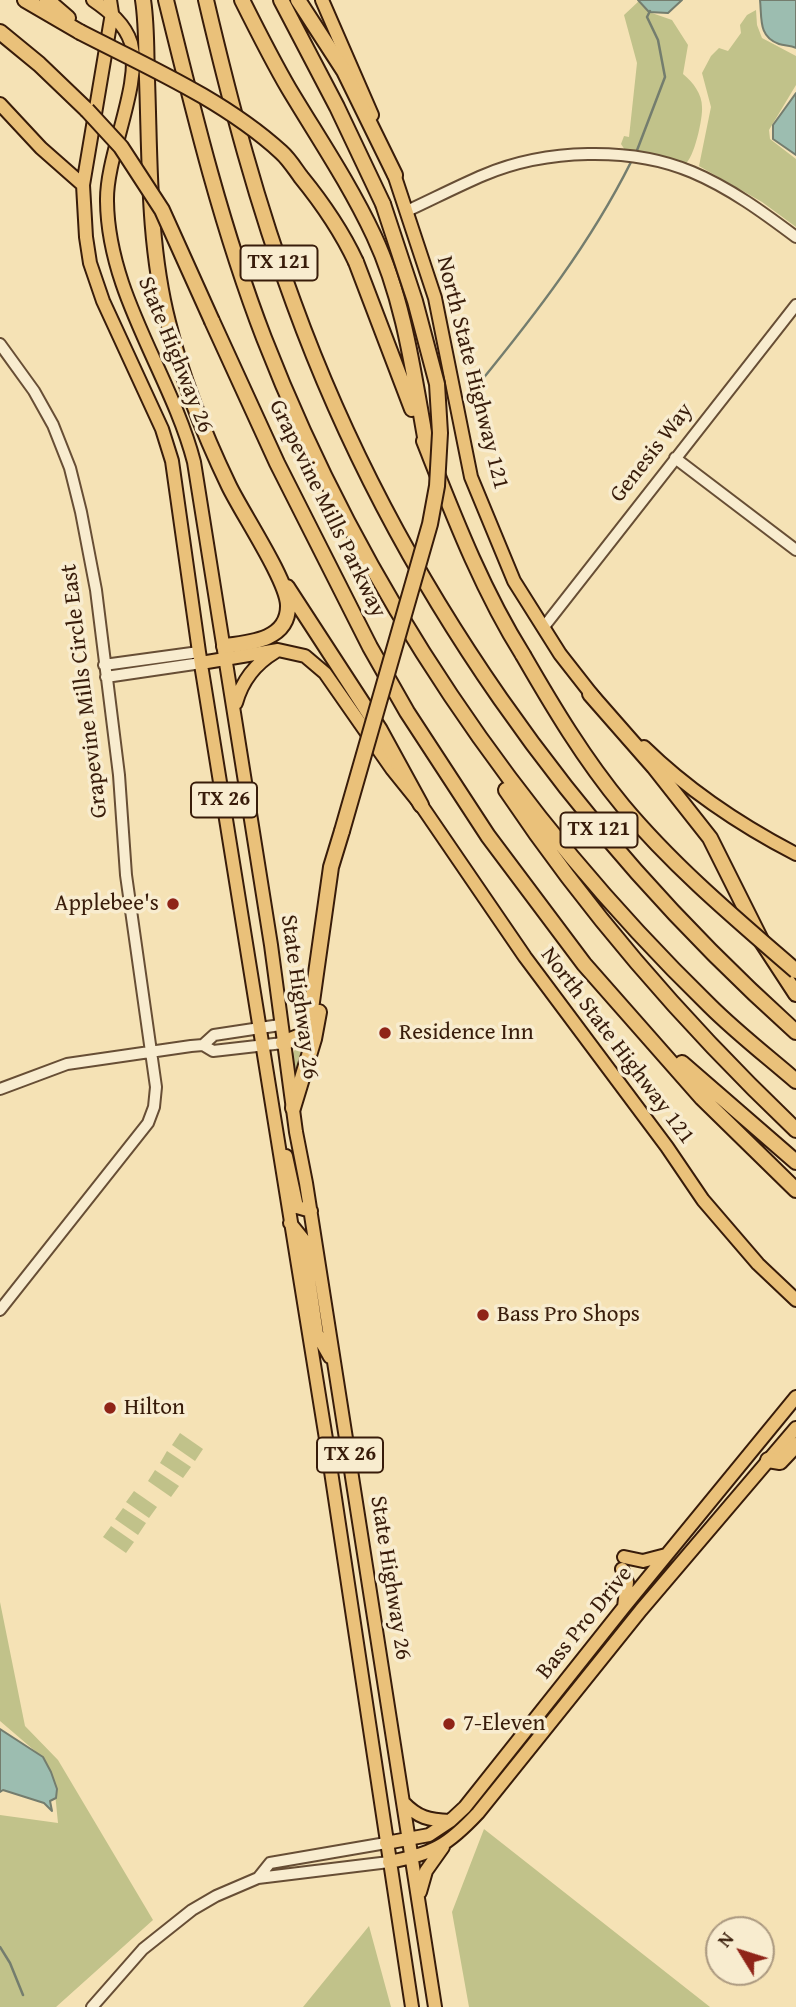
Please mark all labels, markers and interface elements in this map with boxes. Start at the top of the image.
road number: TX 121 [240,246,318,280]
street label: North State Highway 121 [430,254,514,492]
street label: State Highway 26 [131,273,219,437]
street label: Grapevine Mills Parkway [262,396,392,622]
street label: Genesis Way [605,398,699,508]
street label: Grapevine Mills Circle East [56,562,114,820]
road number: TX 26 [191,782,257,818]
road number: TX 121 [560,812,638,848]
place label: Applebee's [54,890,159,918]
marker: Applebee's [165,896,181,912]
street label: State Highway 26 [274,913,324,1081]
street label: North State Highway 121 [534,942,700,1150]
place label: Residence Inn [399,1019,534,1047]
marker: Residence Inn [377,1025,393,1041]
place label: Bass Pro Shops [497,1301,640,1329]
marker: Bass Pro Shops [475,1307,491,1323]
place label: Hilton [124,1394,185,1422]
marker: Hilton [102,1400,118,1416]
road number: TX 26 [317,1438,383,1472]
street label: State Highway 26 [363,1494,417,1662]
street label: Bass Pro Drive [531,1561,639,1685]
place label: 7-Eleven [463,1710,545,1738]
marker: 7-Eleven [441,1716,457,1732]
north arrow [705,1916,775,1986]
text: N [710,1926,740,1953]

